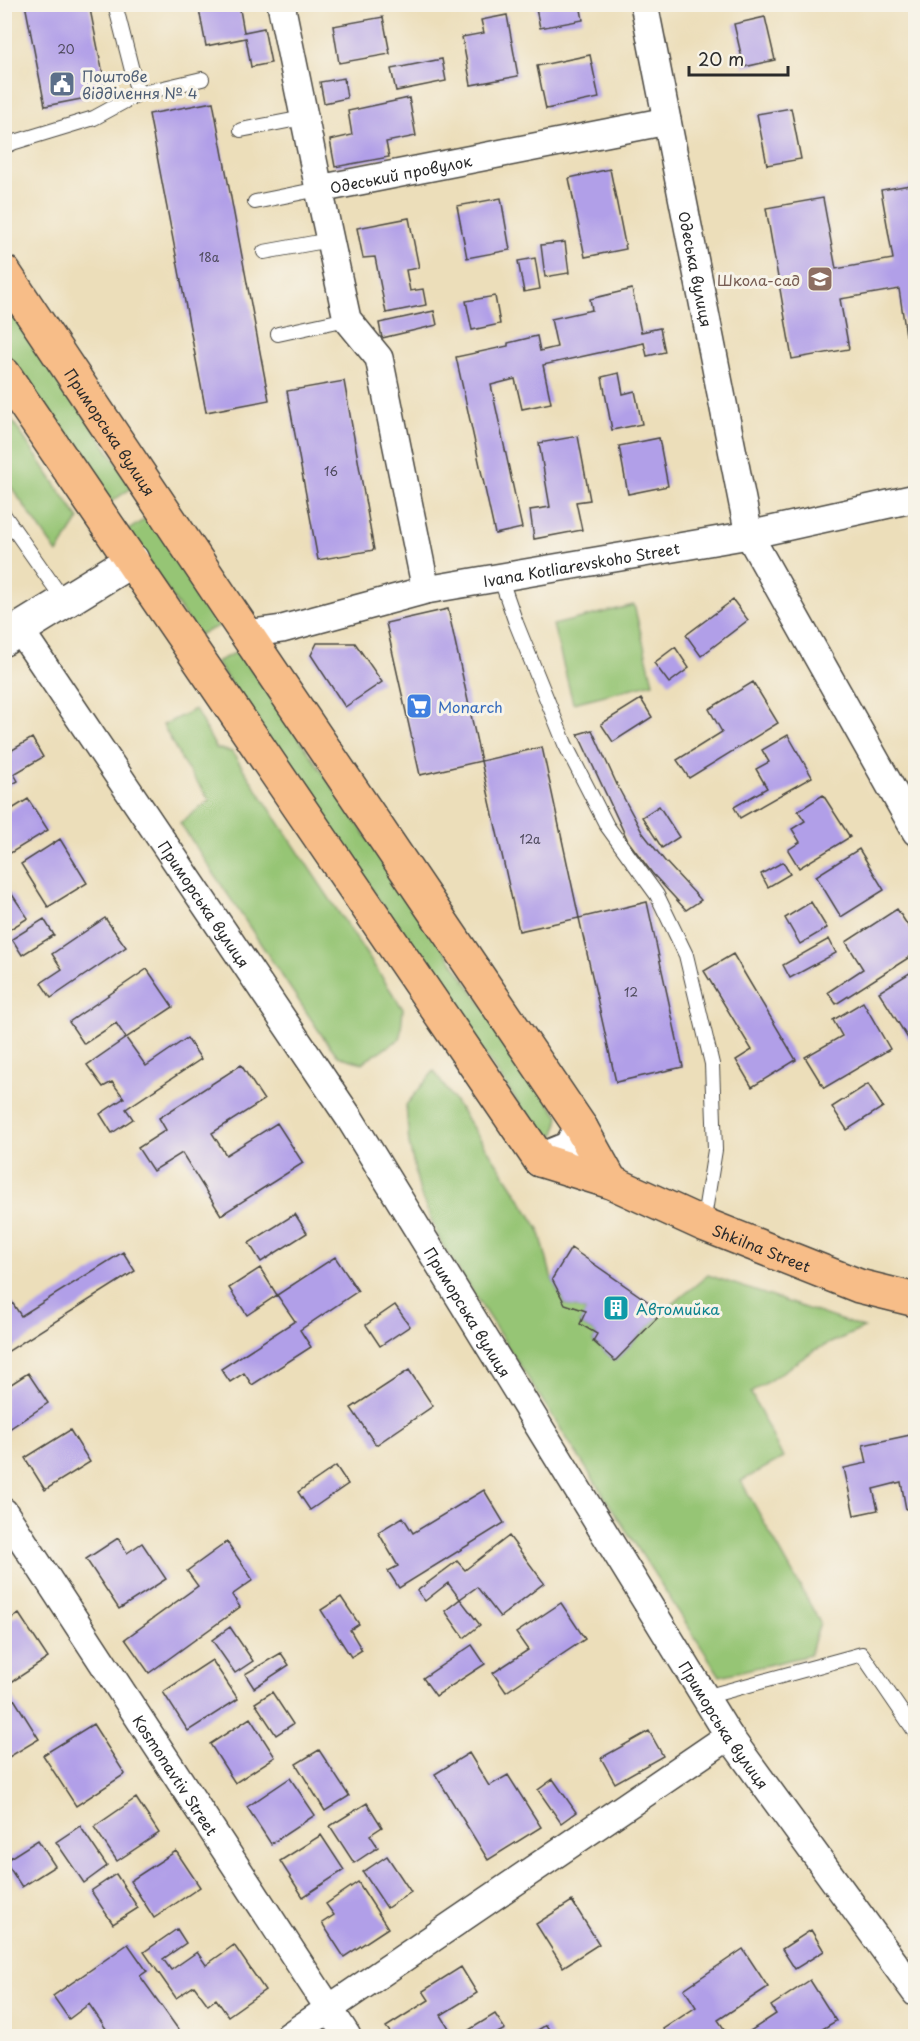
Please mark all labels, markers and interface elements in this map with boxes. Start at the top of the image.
scale bar [689,39,788,77]
house number: 20 [57,40,75,58]
text: 20 m [698,45,744,72]
place label: Поштове відділення № 4 [82,64,198,104]
public building icon: Поштове відділення № 4 [47,69,77,99]
street label: Одеський провулок [328,148,474,198]
street label: Одеська вулиця [674,209,719,329]
house number: 18а [199,248,220,266]
school or university icon: Школа-сад [805,264,835,294]
place label: Школа-сад [717,268,800,291]
street label: Приморська вулиця [60,363,162,500]
house number: 16 [324,462,338,480]
street label: Ivana Kotliarevskoho Street [481,536,681,592]
supermarket icon: Monarch [404,691,434,721]
place label: Monarch [438,695,503,718]
house number: 12а [519,830,541,848]
street label: Приморська вулиця [153,835,256,972]
house number: 12 [624,983,638,1001]
street label: Shkilna Street [709,1217,814,1277]
street label: Приморська вулиця [419,1242,517,1381]
building icon: Автомийка [601,1293,631,1323]
place label: Автомийка [636,1297,720,1320]
street label: Приморська вулиця [674,1656,775,1793]
street label: Kosmonavtiv Street [128,1710,224,1840]

